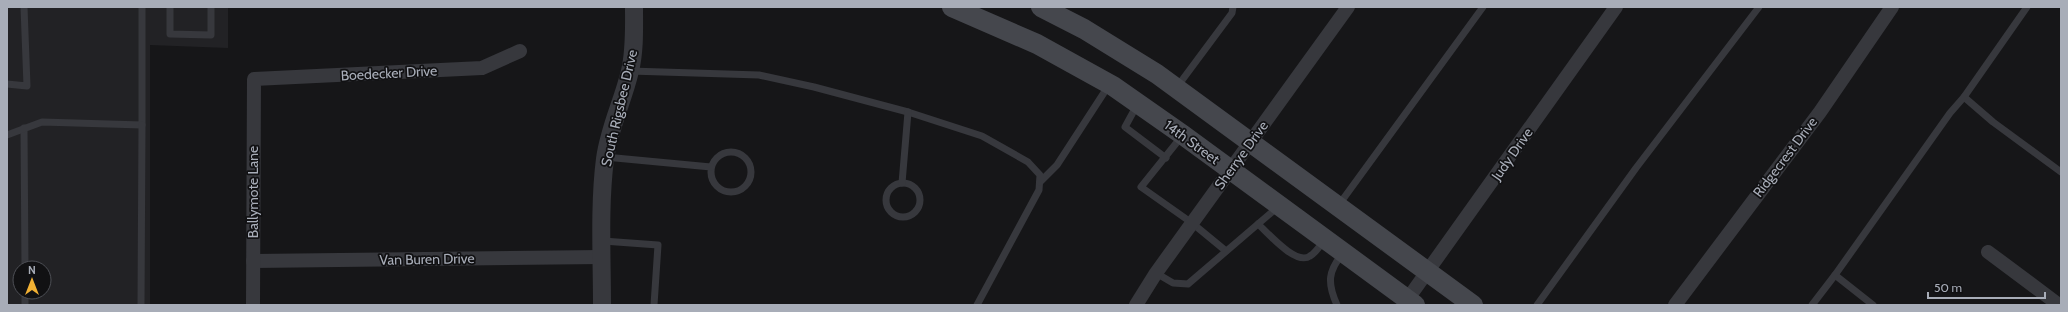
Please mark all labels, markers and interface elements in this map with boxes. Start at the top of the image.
street label: South Rigsbee Drive [597,48,641,168]
street label: Boedecker Drive [340,61,438,85]
street label: Ridgecrest Drive [1749,113,1821,201]
street label: 14th Street [1161,116,1223,168]
street label: Sherrye Drive [1210,117,1272,193]
street label: Judy Drive [1487,124,1537,185]
street label: Ballymote Lane [244,146,262,238]
street label: Van Buren Drive [379,249,475,269]
north arrow [12,260,52,300]
text: N [28,263,36,277]
scale bar [1928,274,2045,300]
text: 50 m [1934,280,1962,295]

